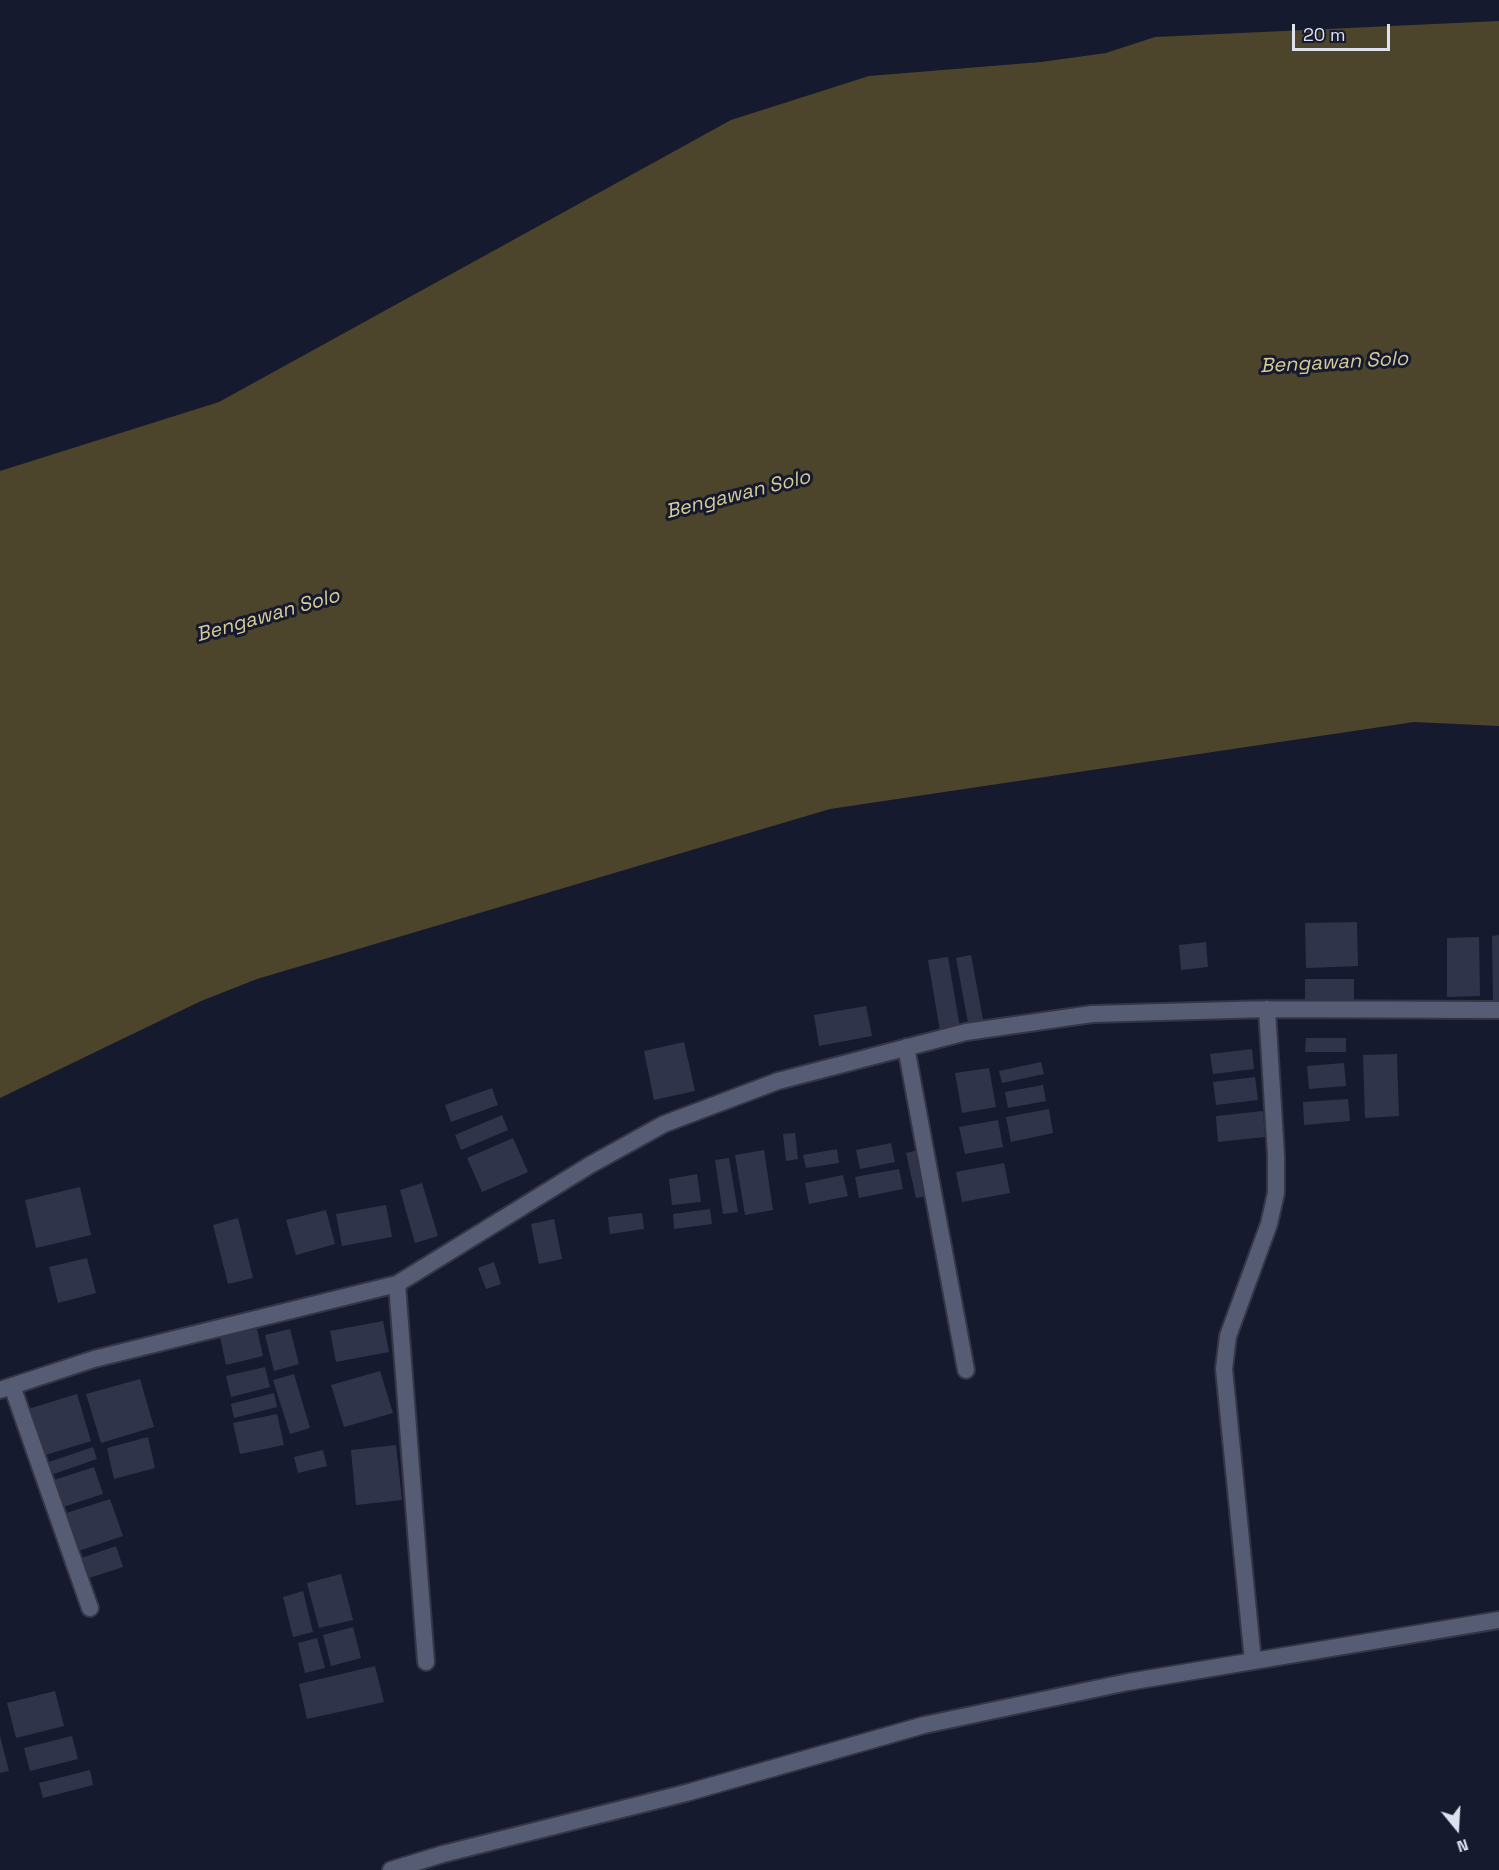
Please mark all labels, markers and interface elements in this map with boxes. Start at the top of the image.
scale bar [1295,12,1392,50]
text: 20 m [1303,23,1346,46]
water label: Bengawan Solo [1259,347,1409,379]
water label: Bengawan Solo [663,465,813,525]
water label: Bengawan Solo [194,584,342,648]
north arrow [1427,1798,1487,1858]
text: N [1454,1834,1471,1857]

